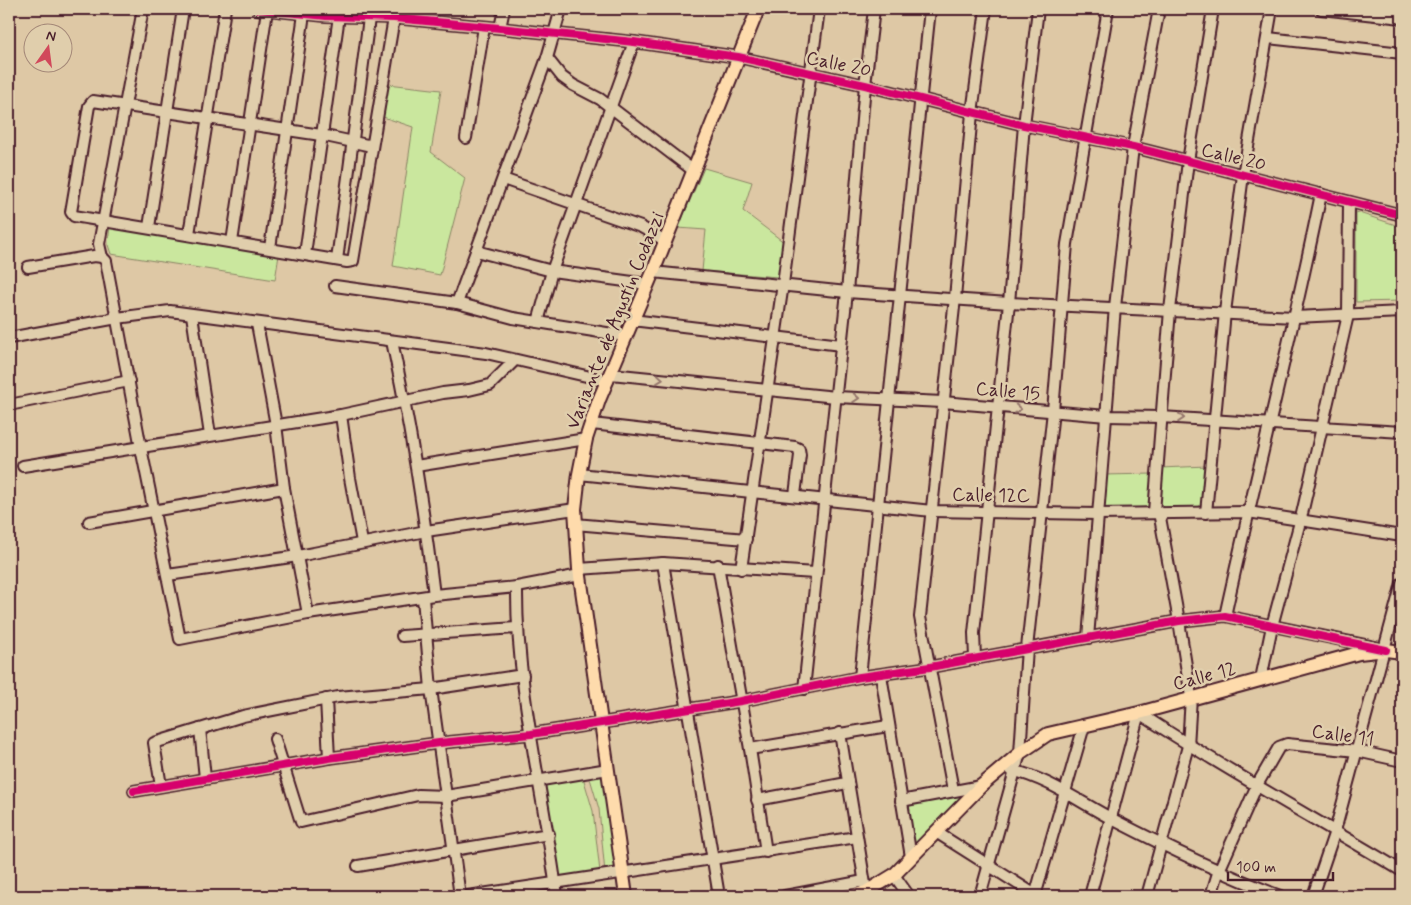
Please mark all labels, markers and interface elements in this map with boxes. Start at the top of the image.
north arrow [22,22,72,72]
text: N [44,26,58,46]
street label: Calle 20 [804,45,874,84]
street label: Calle 20 [1199,137,1269,178]
street label: Variante de Agustín Codazzi [560,208,671,433]
one-way arrow [656,373,664,384]
street label: Calle 15 [975,376,1041,407]
one-way arrow [853,392,861,403]
one-way arrow [1015,404,1023,415]
one-way arrow [1177,412,1185,423]
street label: Calle 12C [952,482,1031,509]
street label: Calle 12 [1170,656,1239,697]
street label: Calle 11 [1310,719,1376,752]
scale bar [1228,850,1334,882]
text: 100 m [1236,858,1276,878]

